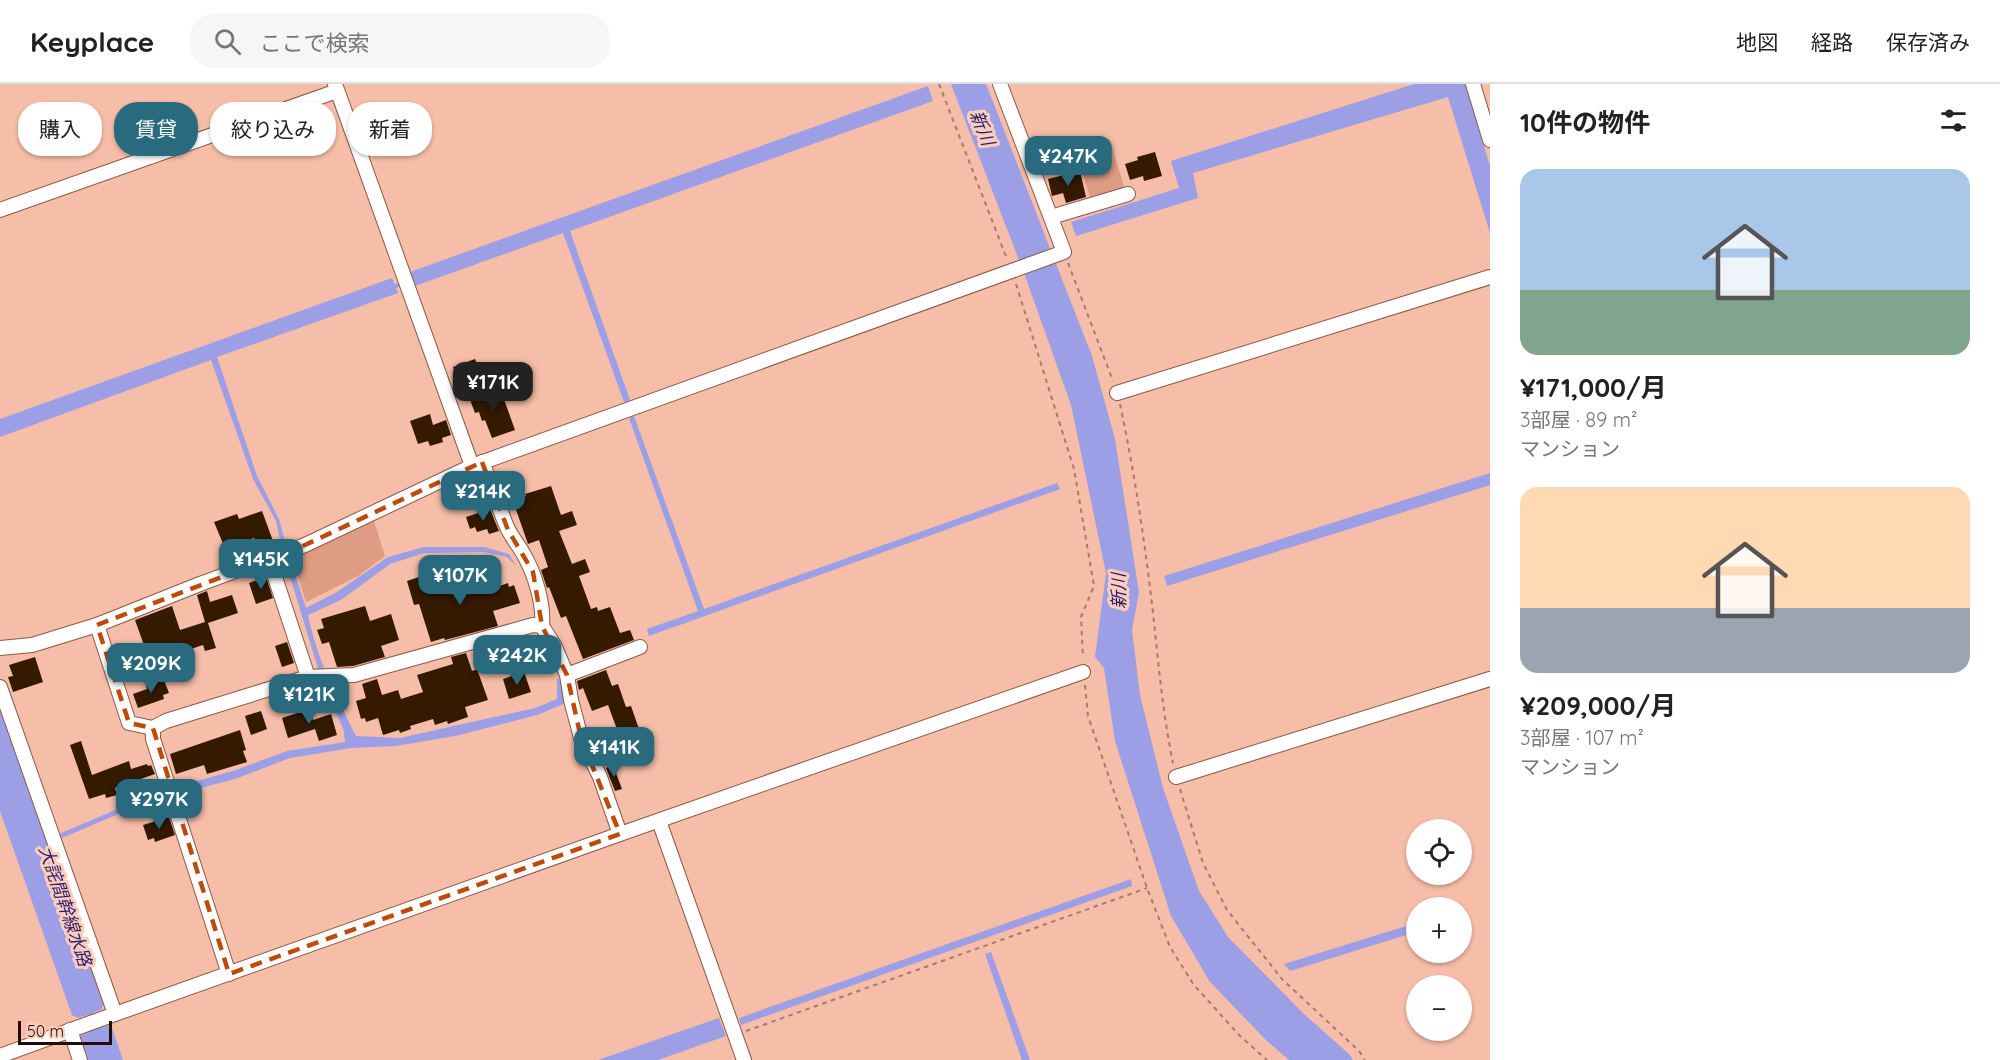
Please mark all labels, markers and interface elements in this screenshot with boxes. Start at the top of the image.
search box [190,14,610,68]
text: Keyplace [30,24,154,59]
icon: search [211,25,244,58]
text: ここで検索 [259,29,369,57]
text: 地図 [1736,29,1778,55]
text: 経路 [1811,29,1853,55]
text: 保存済み [1886,29,1970,55]
chip: 購入 [18,102,102,156]
chip: 賃貸 [114,102,198,156]
chip: 絞り込み [210,102,336,156]
chip: 新着 [348,102,432,156]
icon: filters [1937,104,1970,137]
text: 10件の物件 [1520,106,1650,139]
water label: 新川 [965,107,1001,151]
pin: ¥247K [1026,136,1110,187]
text: ¥247K [1039,143,1097,168]
icon: home [1691,208,1799,316]
pin: ¥171K [451,362,535,413]
text: ¥171K [467,369,519,394]
text: ¥171,000/月 [1520,371,1667,404]
text: 3部屋 · 89 m² [1520,407,1637,432]
text: マンション [1520,436,1620,461]
pin: ¥214K [441,471,525,522]
text: ¥214K [455,478,511,503]
icon: home [1691,526,1799,634]
pin: ¥145K [219,539,303,590]
text: ¥145K [233,546,289,571]
pin: ¥107K [418,555,502,606]
text: ¥107K [432,562,488,587]
water label: 新川 [1107,571,1130,609]
pin: ¥242K [475,635,559,686]
text: ¥242K [487,642,547,667]
pin: ¥209K [109,643,193,694]
text: ¥209K [121,650,181,675]
pin: ¥121K [267,674,351,725]
text: ¥121K [283,681,335,706]
text: ¥209,000/月 [1520,689,1676,722]
text: 3部屋 · 107 m² [1520,725,1644,750]
pin: ¥141K [572,727,656,778]
text: ¥141K [588,734,640,759]
text: マンション [1520,754,1620,779]
pin: ¥297K [117,779,201,830]
text: ¥297K [130,786,188,811]
map controls [1406,819,1472,1041]
button: locate [1406,819,1472,885]
water label: 大詫間幹線水路 [34,843,98,971]
button: + [1406,897,1472,963]
button: − [1406,975,1472,1041]
scale bar [18,1018,112,1046]
text: 50 m [27,1021,64,1041]

